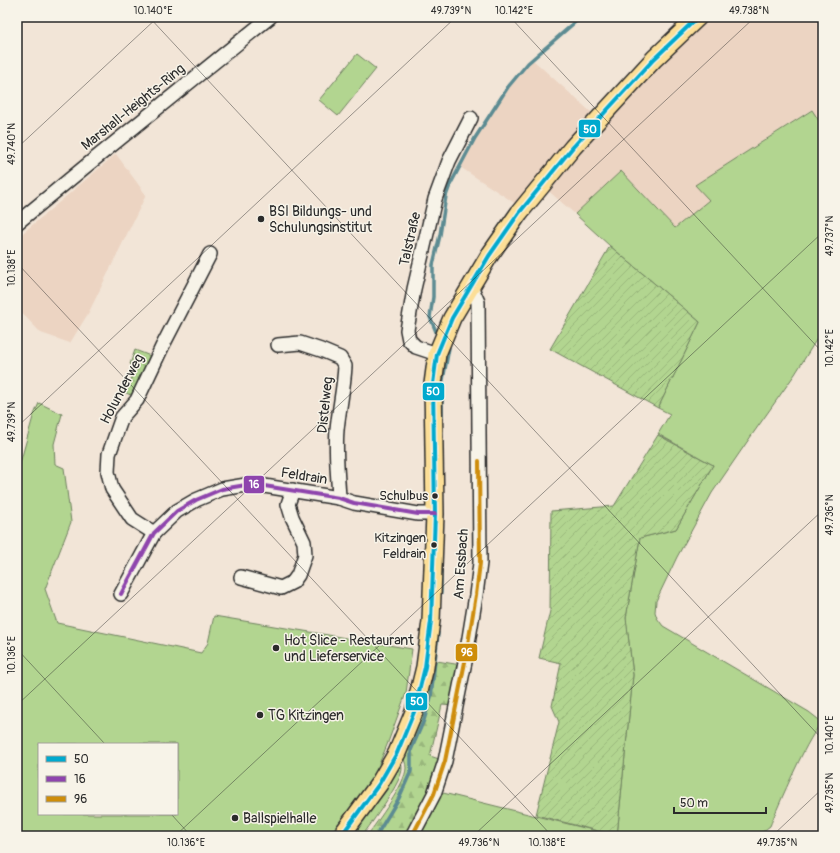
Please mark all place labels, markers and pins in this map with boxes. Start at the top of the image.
place label: BSI Bildungs- und Schulungsinstitut [269,203,373,236]
marker: BSI Bildungs- und Schulungsinstitut [256,214,266,224]
place label: Schulbus [379,488,428,504]
marker: Schulbus [430,491,440,501]
place label: Kitzingen Feldrain [374,530,426,562]
marker: Kitzingen Feldrain [429,540,439,550]
place label: Hot Slice - Restaurant und Lieferservice [284,632,414,665]
marker: Hot Slice - Restaurant und Lieferservice [271,643,281,653]
place label: TG Kitzingen [268,707,344,724]
marker: TG Kitzingen [255,710,265,720]
place label: Ballspielhalle [243,810,316,827]
marker: Ballspielhalle [230,813,240,823]

